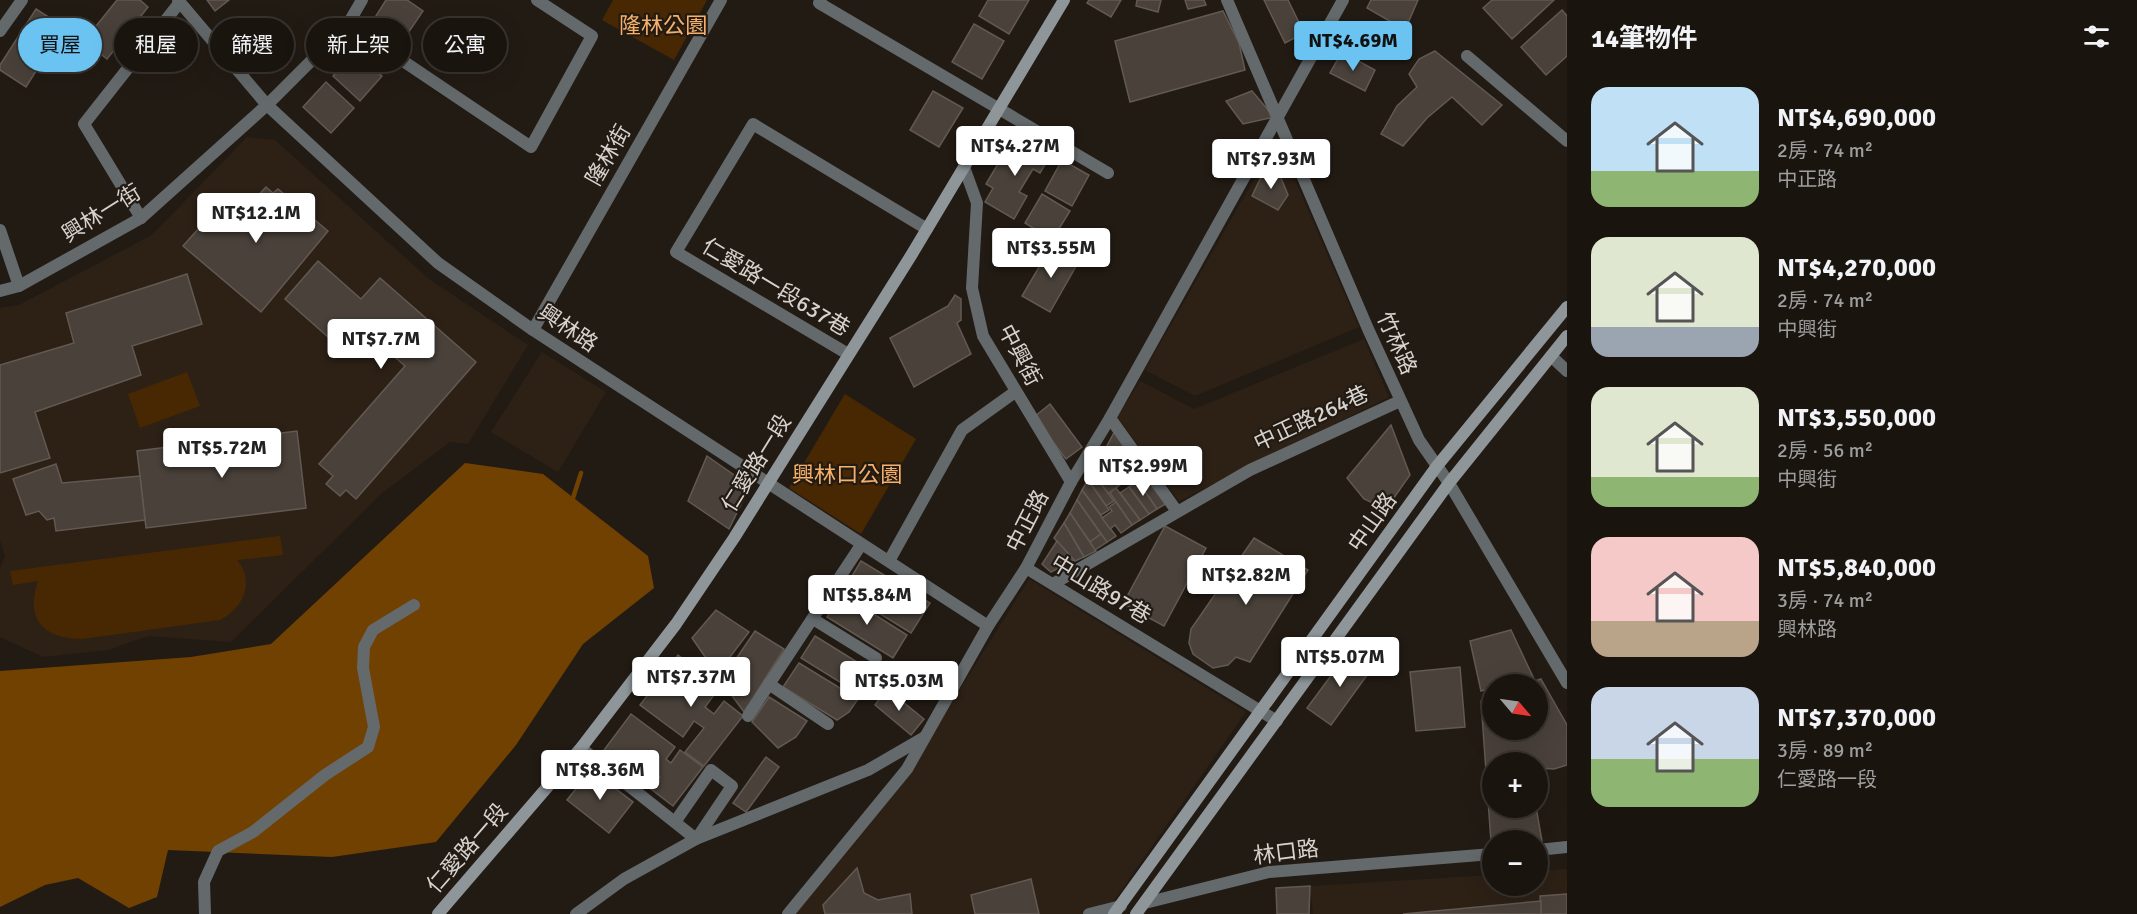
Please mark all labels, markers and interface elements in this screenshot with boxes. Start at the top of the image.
park label: 隆林公園 [619,12,707,39]
chip: 買屋 [18,18,102,72]
chip: 租屋 [114,18,198,72]
chip: 篩選 [210,18,294,72]
chip: 新上架 [306,18,411,72]
chip: 公寓 [423,18,507,72]
icon: filters [2080,20,2113,53]
pin: NT$4.69M [1291,21,1415,72]
text: 14筆物件 [1591,23,1697,55]
text: NT$4.69M [1308,28,1398,53]
text: NT$4,690,000 [1777,102,1936,134]
icon: home [1639,111,1711,183]
street label: 隆林街 [580,120,636,190]
pin: NT$4.27M [953,126,1077,177]
text: NT$4.27M [970,133,1060,158]
text: 2房 · 74 m² [1777,138,1873,163]
pin: NT$7.93M [1209,139,1333,190]
text: NT$7.93M [1226,146,1316,171]
text: 中正路 [1777,167,1837,192]
street label: 興林一街 [57,178,145,248]
pin: NT$12.1M [194,193,318,244]
text: NT$12.1M [211,200,301,225]
pin: NT$3.55M [989,228,1113,279]
street label: 仁愛路一段637巷 [697,232,855,342]
text: NT$3.55M [1006,235,1096,260]
text: NT$4,270,000 [1777,252,1936,284]
icon: home [1639,261,1711,333]
text: 2房 · 74 m² [1777,288,1873,313]
street label: 興林路 [533,298,603,358]
street label: 竹林路 [1371,307,1423,379]
text: 中興街 [1777,317,1837,342]
pin: NT$7.7M [326,319,436,370]
street label: 中興街 [993,320,1047,390]
text: NT$7.7M [342,326,420,351]
street label: 中正路264巷 [1249,380,1373,456]
text: NT$3,550,000 [1777,402,1936,434]
street label: 仁愛路一段 [715,409,797,517]
icon: home [1639,411,1711,483]
pin: NT$5.72M [160,428,284,479]
text: NT$5.72M [177,435,267,460]
text: 2房 · 56 m² [1777,438,1873,463]
pin: NT$2.99M [1081,446,1205,497]
text: NT$2.99M [1098,453,1188,478]
park label: 興林口公園 [792,461,902,488]
text: 中興街 [1777,467,1837,492]
street label: 中正路 [1000,485,1054,557]
street label: 中山路 [1342,487,1402,557]
street label: 中山路97巷 [1046,549,1156,629]
text: NT$5,840,000 [1777,552,1936,584]
pin: NT$2.82M [1184,555,1308,606]
icon: home [1639,561,1711,633]
text: NT$2.82M [1201,562,1291,587]
pin: NT$5.84M [805,575,929,626]
text: NT$5.84M [822,582,912,607]
text: 3房 · 74 m² [1777,588,1873,613]
text: 興林路 [1777,617,1837,642]
pin: NT$5.07M [1278,637,1402,688]
text: NT$5.07M [1295,644,1385,669]
pin: NT$7.37M [629,657,753,708]
pin: NT$5.03M [837,661,961,712]
text: NT$7.37M [646,664,736,689]
text: NT$5.03M [854,668,944,693]
north arrow [1482,674,1548,740]
map controls [1482,674,1548,896]
text: NT$7,370,000 [1777,702,1936,734]
icon: home [1639,711,1711,783]
text: 3房 · 89 m² [1777,738,1873,763]
pin: NT$8.36M [538,750,662,801]
button: + [1482,752,1548,818]
text: NT$8.36M [555,757,645,782]
text: 仁愛路一段 [1777,767,1877,792]
street label: 仁愛路一段 [421,798,513,898]
button: − [1482,830,1548,896]
street label: 林口路 [1252,835,1320,869]

